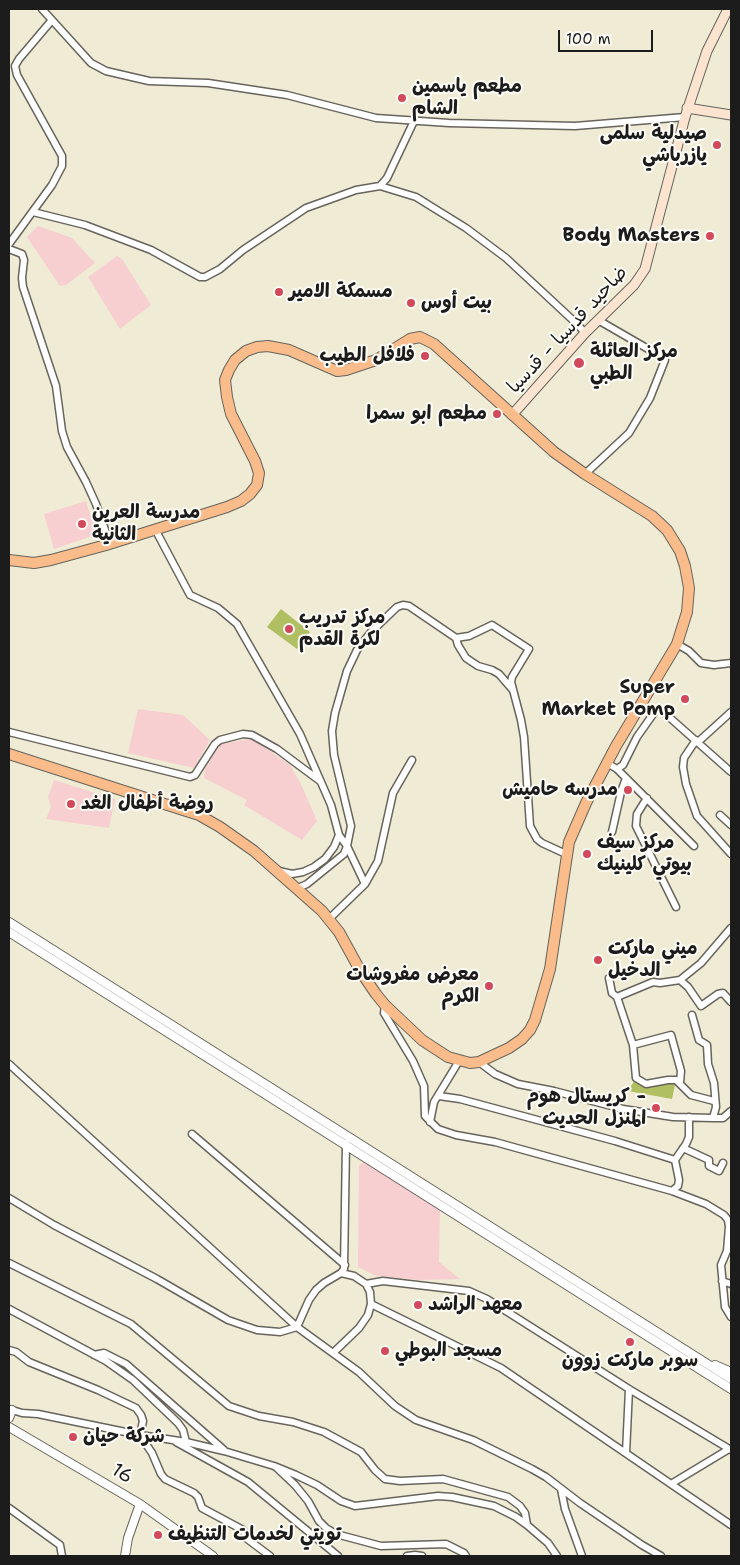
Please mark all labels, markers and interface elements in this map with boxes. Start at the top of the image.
scale bar [560,20,655,52]
text: 100 m [566,29,611,49]
place label: مطعم ياسمين الشام [412,76,522,120]
marker: مطعم ياسمين الشام [396,92,408,104]
place label: صيدلية سلمى يازرباشي [600,123,707,167]
marker: صيدلية سلمى يازرباشي [711,139,723,151]
place label: Body Masters [563,225,700,247]
marker: Body Masters [704,230,716,242]
street label: ضاحيد قدسيا - قدسيا [503,262,633,398]
place label: مسمكة الامير [289,281,393,303]
marker: مسمكة الامير [273,286,285,298]
place label: بيت أوس [421,292,492,314]
marker: بيت أوس [405,297,417,309]
place label: مركز العائلة الطبي [590,341,678,385]
place label: فلافل الطيب [320,345,415,367]
marker: فلافل الطيب [419,350,431,362]
marker: مركز العائلة الطبي [572,356,586,370]
place label: مطعم ابو سمرا [366,403,487,425]
marker: مطعم ابو سمرا [491,408,503,420]
place label: مدرسة العرين الثانية [92,502,200,546]
marker: مدرسة العرين الثانية [76,518,88,530]
place label: مركز تدريب لكرة القدم [299,607,385,651]
marker: مركز تدريب لكرة القدم [283,623,295,635]
place label: Super Market Pomp [541,677,675,721]
marker: Super Market Pomp [679,693,691,705]
place label: مدرسه حاميش [502,779,618,801]
marker: مدرسه حاميش [622,784,634,796]
place label: روضة أطفال الغد [81,793,214,815]
marker: روضة أطفال الغد [65,798,77,810]
place label: مركز سيف بيوتي كلينيك [597,832,692,876]
marker: مركز سيف بيوتي كلينيك [581,848,593,860]
place label: ميني ماركت الدخيل [608,938,697,982]
marker: ميني ماركت الدخيل [592,954,604,966]
place label: معرض مفروشات الكرم [346,964,479,1008]
marker: معرض مفروشات الكرم [483,980,495,992]
place label: كريستال هوم - المنزل الحديث [527,1086,646,1130]
marker: كريستال هوم - المنزل الحديث [650,1102,662,1114]
place label: معهد الراشد [428,1294,523,1316]
marker: معهد الراشد [412,1299,424,1311]
marker: سوبر ماركت زوون [624,1336,636,1348]
place label: مسجد البوطي [395,1340,502,1362]
marker: مسجد البوطي [379,1345,391,1357]
place label: سوبر ماركت زوون [562,1350,698,1372]
place label: شركة حيان [83,1426,165,1448]
marker: شركة حيان [67,1431,79,1443]
street label: 16 [107,1459,137,1489]
place label: تويتي لخدمات التنظيف [168,1524,341,1546]
marker: تويتي لخدمات التنظيف [152,1529,164,1541]

